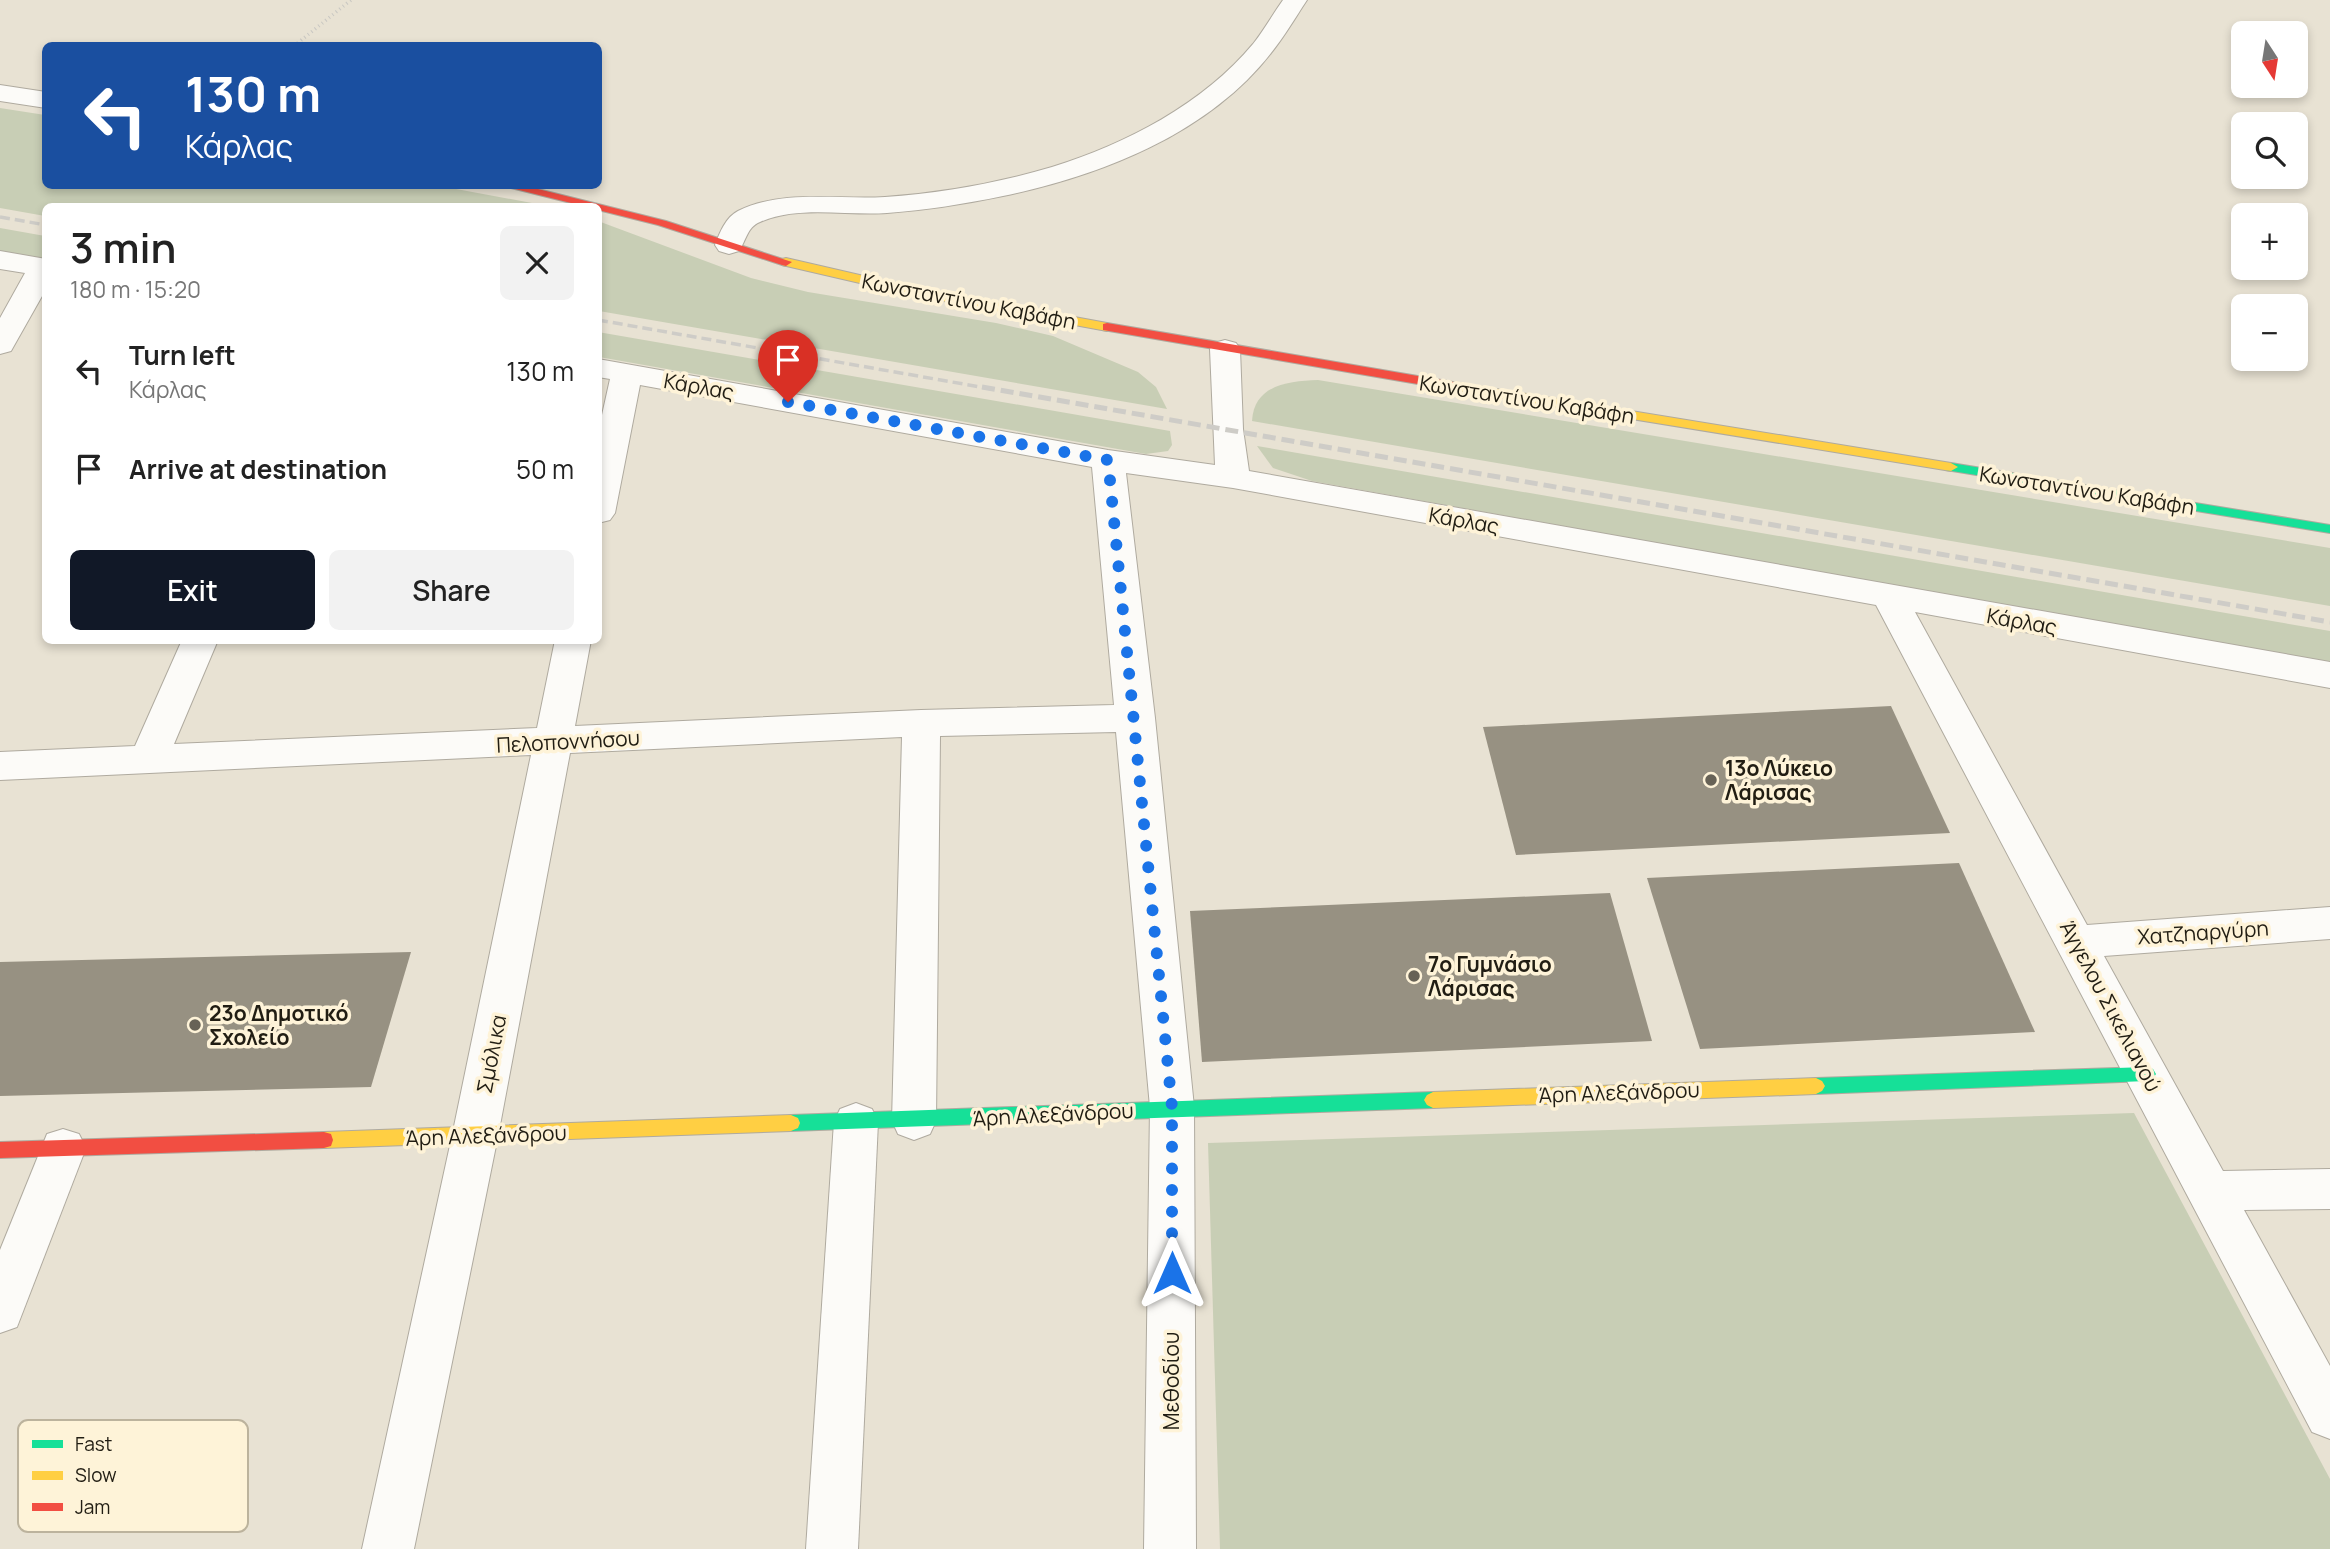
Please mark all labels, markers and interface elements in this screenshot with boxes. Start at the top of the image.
north arrow [2231,21,2308,98]
map controls [2231,21,2308,371]
text: 130 m [185,60,321,127]
icon: left [70,70,161,161]
button: search [2231,112,2308,189]
text: Κάρλας [185,124,293,168]
button: + [2231,203,2308,280]
text: 3 min [70,218,176,276]
button: close [500,226,574,300]
street label: Κωνσταντίνου Καβάφη [860,267,1078,335]
text: 180 m · 15:20 [70,273,201,305]
button: − [2231,294,2308,371]
pin [758,330,818,402]
text: Turn left [129,337,236,373]
icon: arrive [769,341,807,379]
icon: left [70,352,108,390]
text: 130 m [506,353,574,389]
street label: Κάρλας [662,366,736,406]
street label: Κωνσταντίνου Καβάφη [1417,368,1637,430]
text: Κάρλας [129,373,207,405]
icon: arrive [70,450,108,488]
text: Arrive at destination [129,451,387,487]
text: 50 m [516,451,574,487]
street label: Κωνσταντίνου Καβάφη [1977,459,2197,521]
street label: Κάρλας [1427,500,1501,540]
button: Exit [70,550,315,630]
button: Share [329,550,574,630]
street label: Κάρλας [1985,601,2059,641]
street label: Πελοποννήσου [496,723,640,759]
place label: 13ο Λύκειο Λάρισας [1725,754,1833,806]
marker: 13ο Λύκειο Λάρισας [1703,772,1719,788]
street label: Χατζηαργύρη [2136,913,2270,951]
street label: Άγγελου Σικελιανού [2054,916,2168,1096]
place label: 7ο Γυμνάσιο Λάρισας [1428,950,1552,1002]
marker: 7ο Γυμνάσιο Λάρισας [1406,968,1422,984]
place label: 23ο Δημοτικό Σχολείο [209,999,348,1051]
street label: Σμόλικα [470,1012,512,1096]
marker: 23ο Δημοτικό Σχολείο [187,1017,203,1033]
street label: Άρη Αλεξάνδρου [1538,1075,1700,1109]
street label: Άρη Αλεξάνδρου [972,1096,1134,1132]
street label: Άρη Αλεξάνδρου [405,1118,567,1152]
position arrow [1135,1236,1209,1310]
street label: Μεθοδίου [1157,1332,1185,1430]
legend [18,1420,248,1532]
text: Fast [75,1431,112,1457]
text: Slow [75,1462,117,1488]
text: Jam [75,1494,110,1520]

